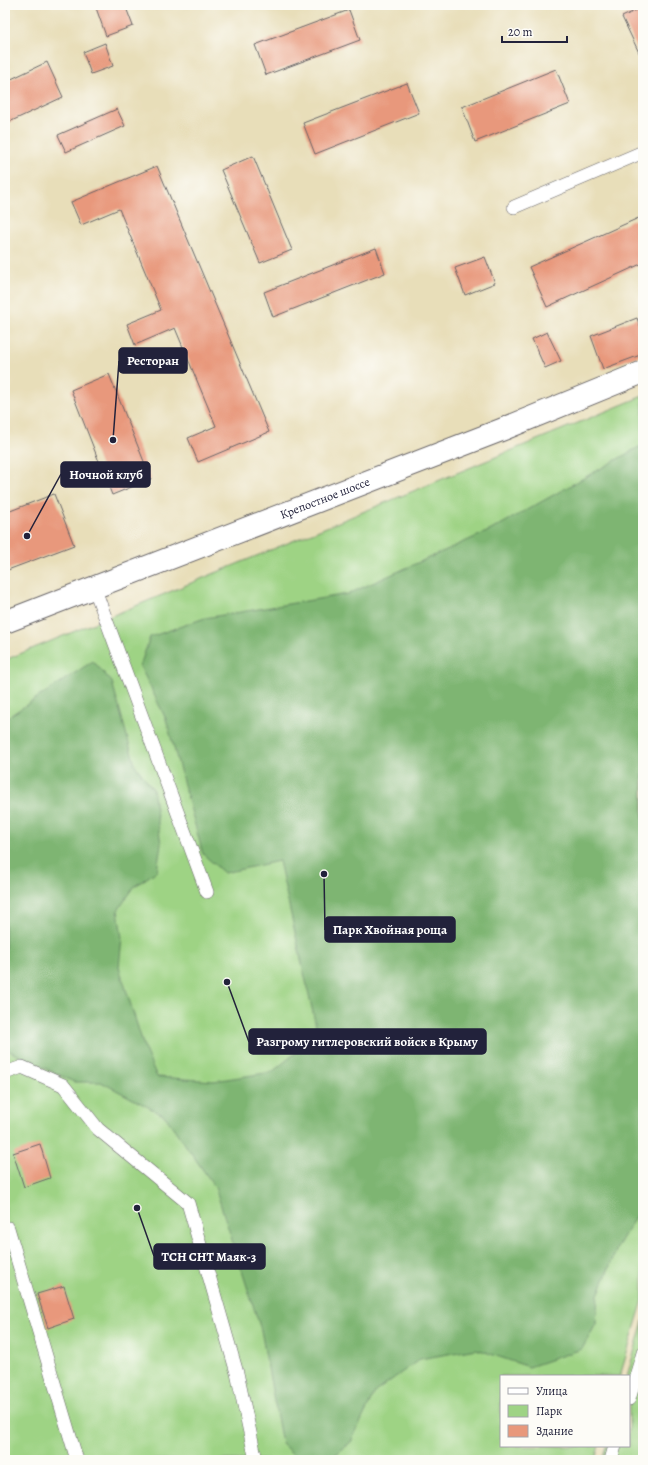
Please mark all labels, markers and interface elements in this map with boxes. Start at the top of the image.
scale bar [502,18,567,44]
text: 20 m [508,24,532,40]
callout: Ресторан [119,348,187,373]
text: Ресторан [127,352,179,369]
callout: Ночной клуб [61,462,150,487]
text: Ночной клуб [69,466,143,483]
street label: Крепостное шоссе [278,474,372,523]
callout: Парк Хвойная роща [325,917,455,942]
text: Парк Хвойная роща [333,921,448,938]
callout: Разгрому гитлеровский войск в Крыму [249,1029,486,1054]
text: Разгрому гитлеровский войск в Крыму [256,1033,478,1050]
callout: ТСН СНТ Маяк-3 [154,1244,265,1269]
text: ТСН СНТ Маяк-3 [162,1248,257,1265]
legend [500,1375,630,1447]
text: Улица [536,1383,568,1399]
text: Парк [536,1403,562,1419]
text: Здание [536,1423,573,1439]

